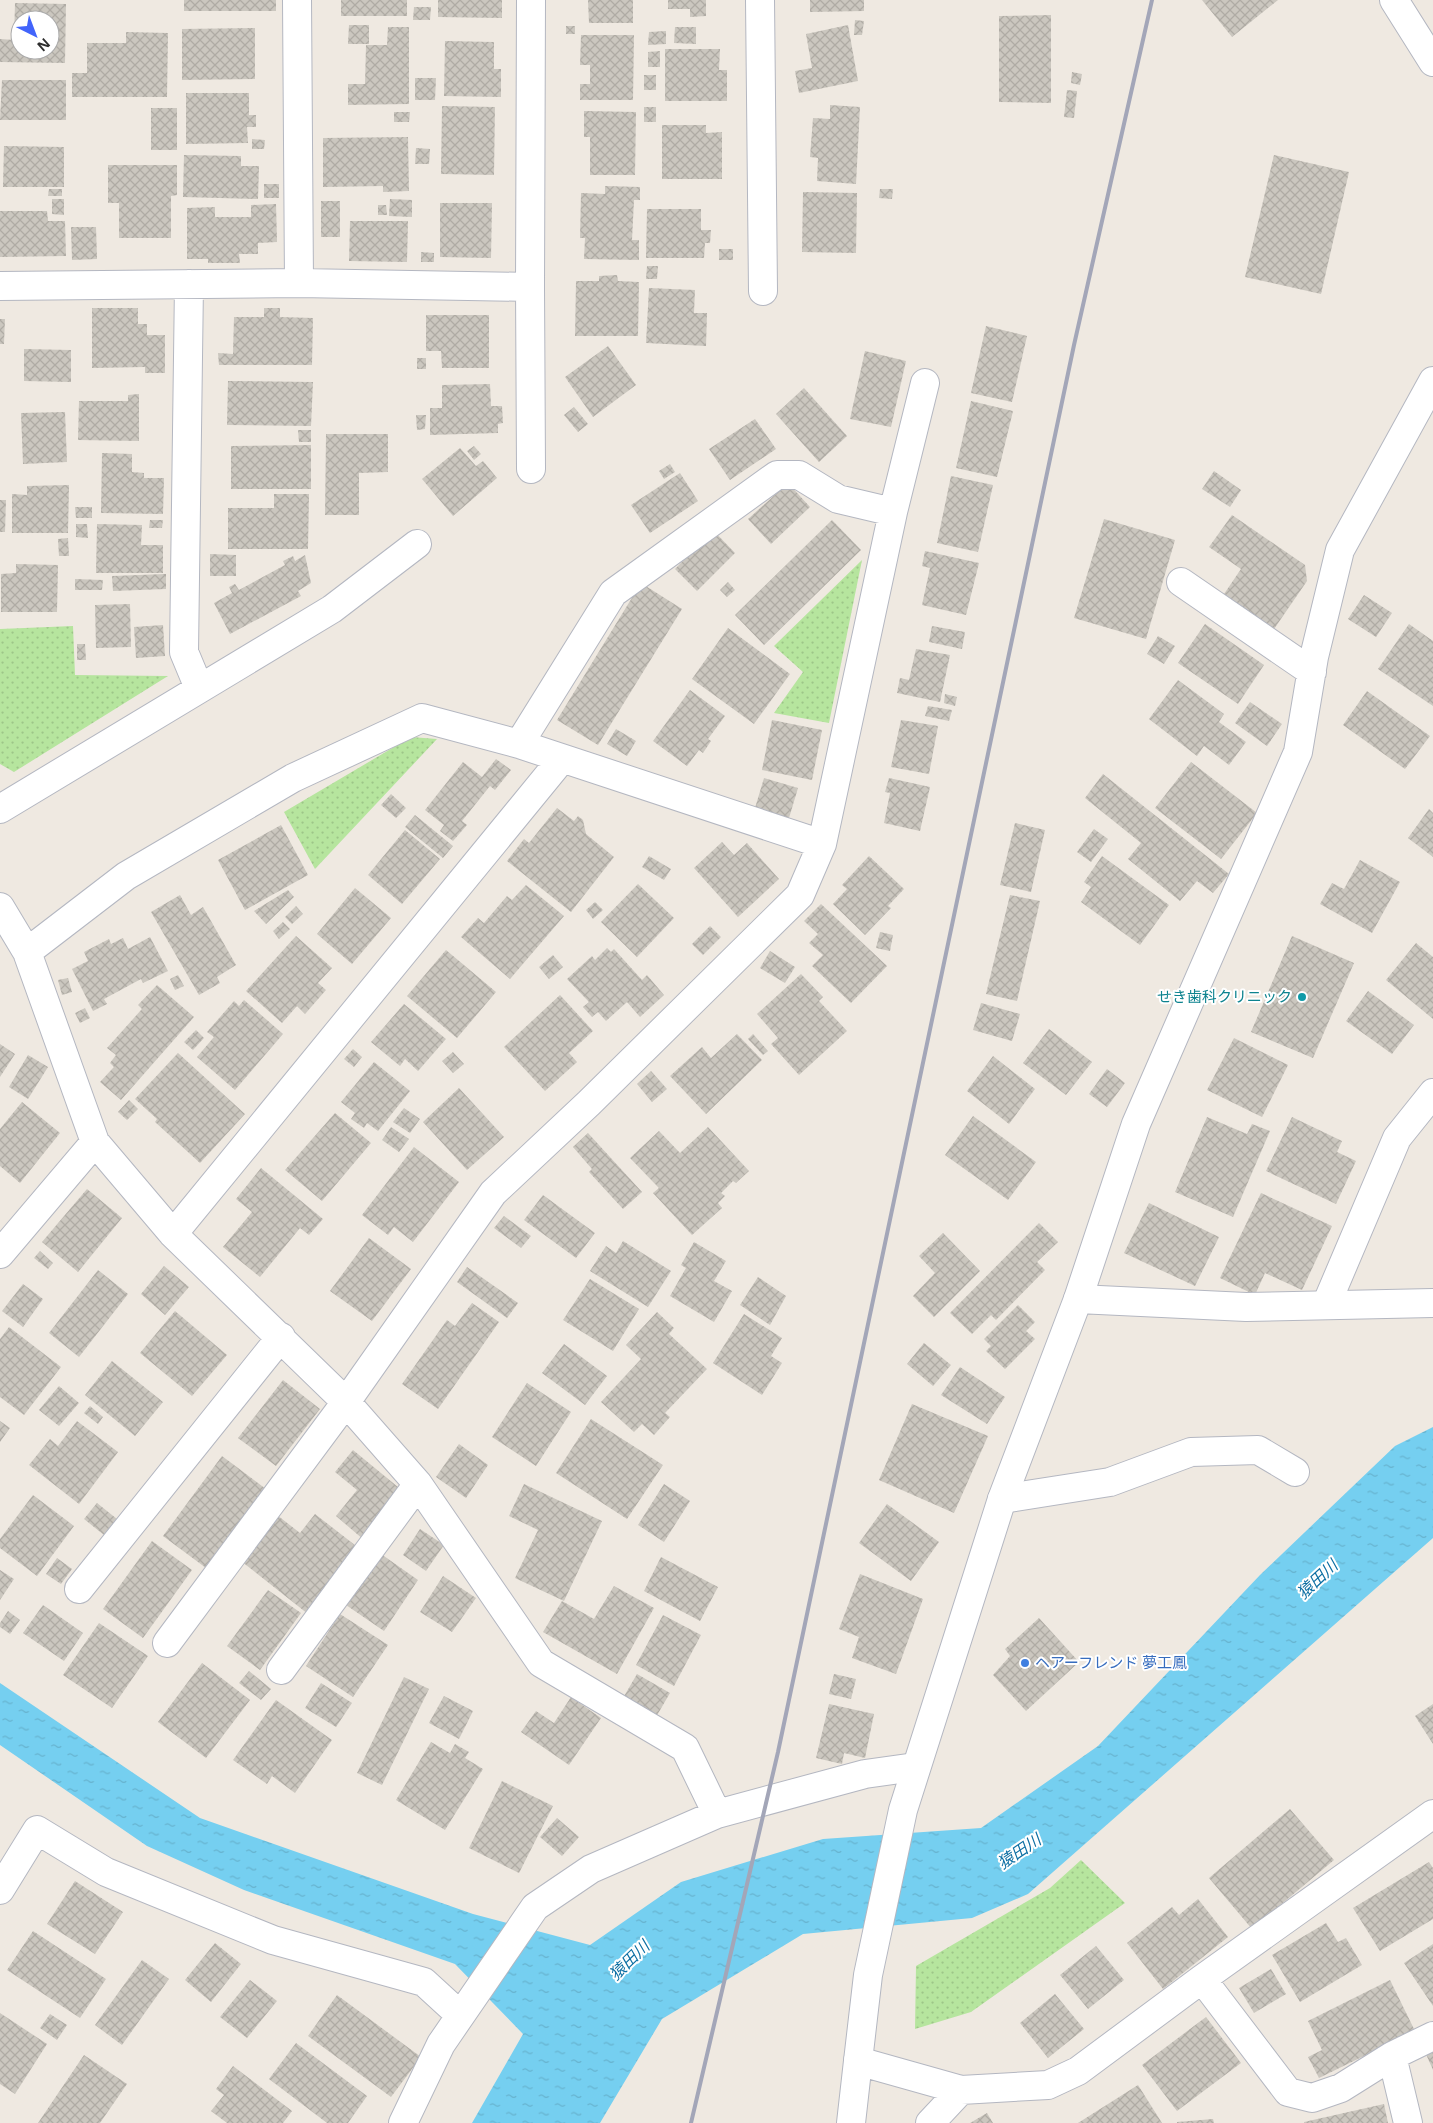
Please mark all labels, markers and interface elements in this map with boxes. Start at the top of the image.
north arrow [10,10,60,60]
text: N [33,34,55,56]
place label: せき歯科クリニック [1157,986,1292,1006]
marker: せき歯科クリニック [1296,991,1308,1003]
water label: 猿田川 [1292,1553,1344,1603]
place label: ヘアーフレンド 夢工鳳 [1035,1652,1187,1672]
marker: ヘアーフレンド 夢工鳳 [1019,1657,1031,1669]
water label: 猿田川 [993,1827,1047,1874]
water label: 猿田川 [604,1934,655,1985]

